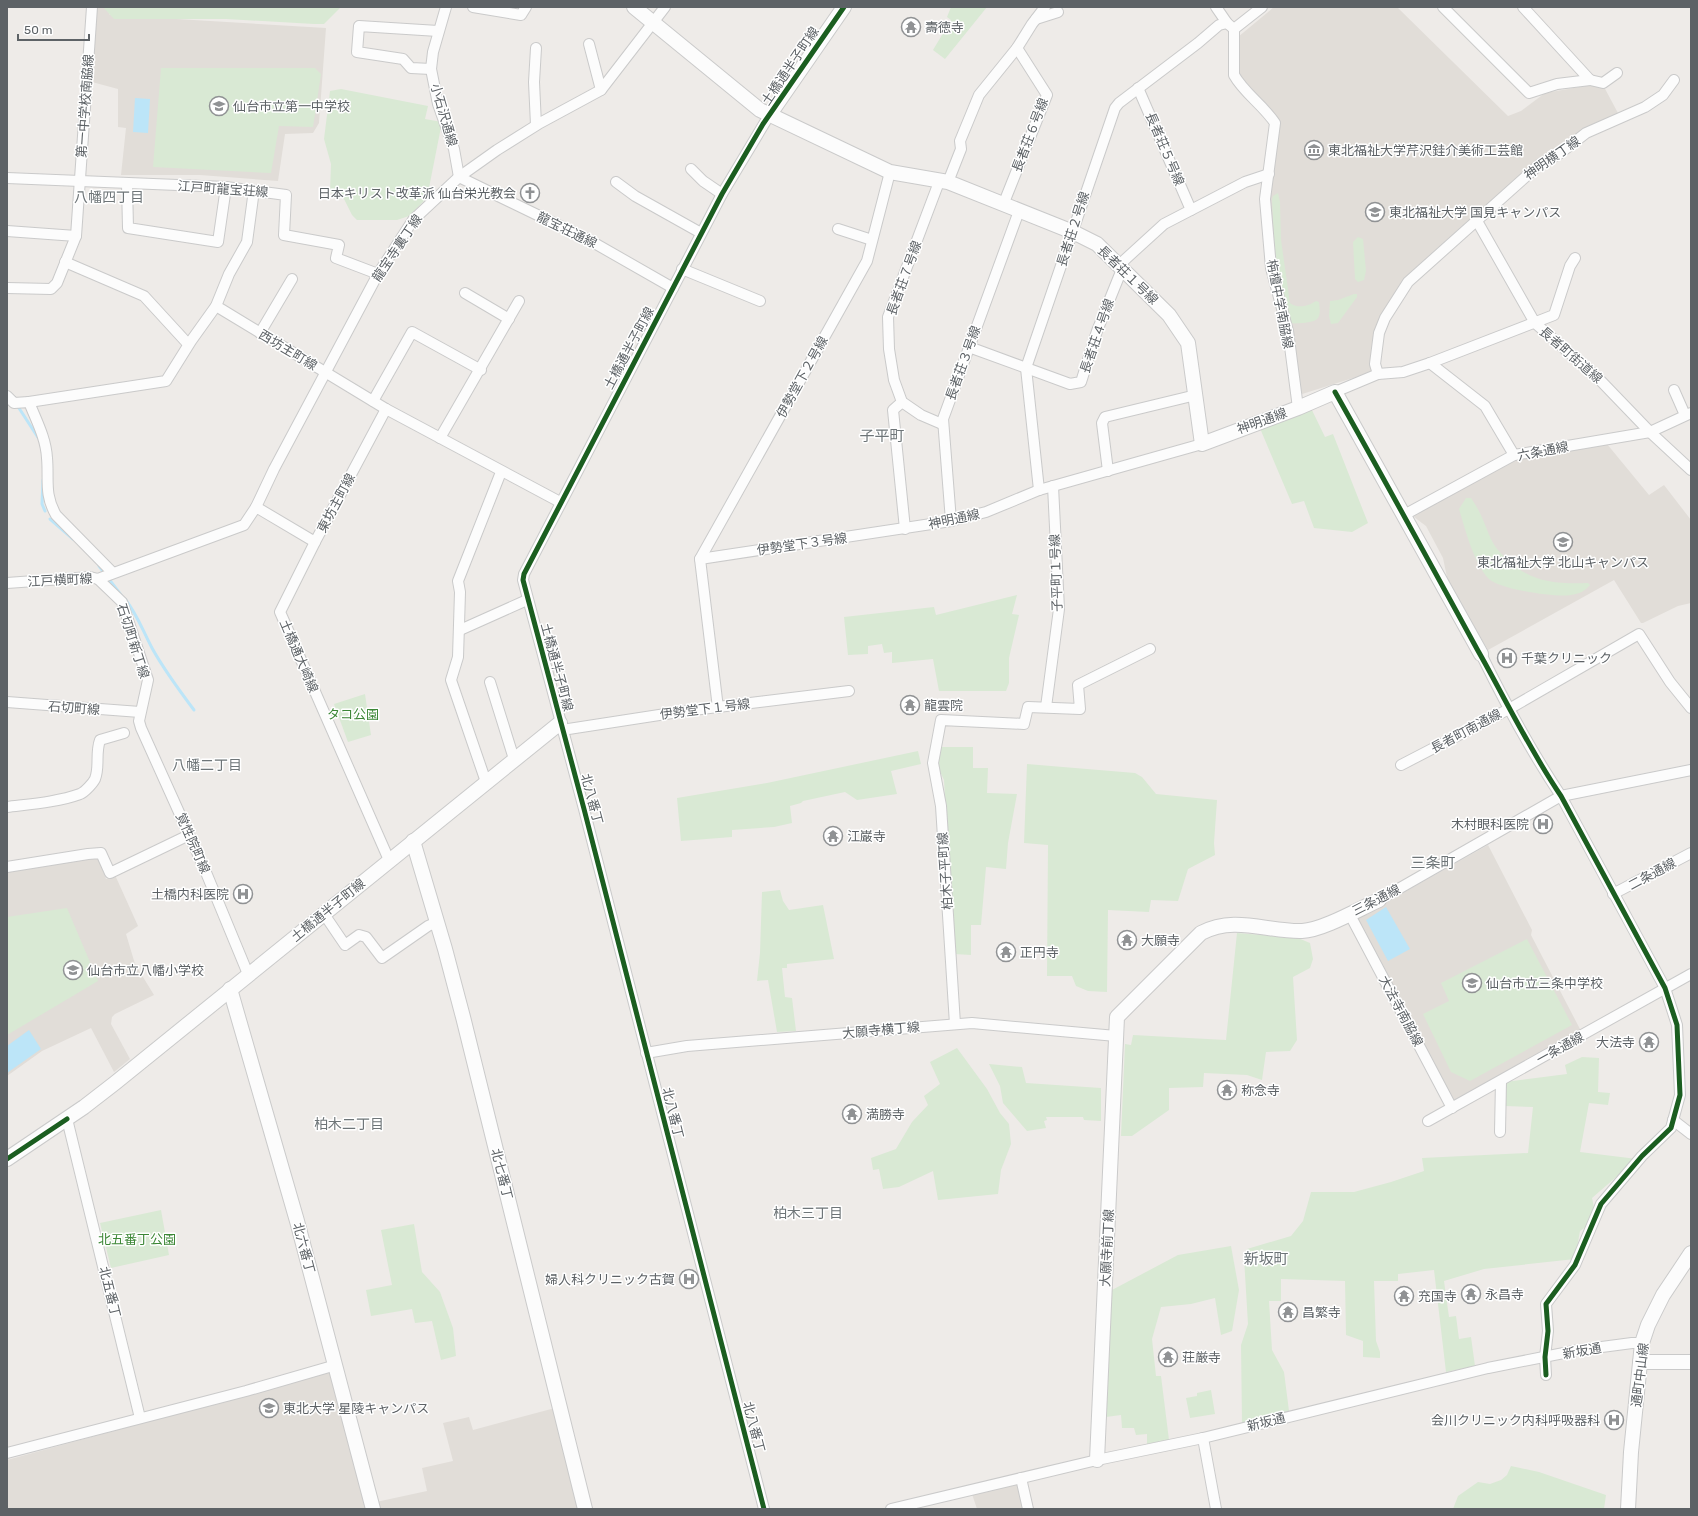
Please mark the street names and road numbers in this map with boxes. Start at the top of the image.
street label: 土橋通半子町線 [758,24,822,108]
street label: 第一中学校南脇線 [74,54,96,158]
street label: 小石沢通線 [428,82,460,148]
street label: 長者荘６号線 [1009,96,1051,174]
street label: 長者荘５号線 [1143,110,1187,188]
street label: 神明横丁線 [1521,133,1583,183]
street label: 江戸町龍宝荘線 [177,178,269,200]
street label: 長者荘２号線 [1054,190,1092,268]
street label: 龍宝荘通線 [534,209,600,251]
street label: 龍宝寺裏丁線 [369,211,425,285]
street label: 長者荘７号線 [884,239,924,317]
street label: 長者荘１号線 [1095,243,1161,307]
street label: 栴檀中学南脇線 [1264,258,1296,350]
street label: 長者荘４号線 [1077,297,1117,375]
street label: 土橋通半子町線 [601,304,657,392]
street label: 長者荘３号線 [943,324,983,402]
street label: 長者町街道線 [1537,324,1605,386]
street label: 西坊主町線 [256,327,320,373]
street label: 伊勢堂下２号線 [773,334,831,420]
street label: 神明通線 [1235,405,1289,437]
street label: 六条通線 [1516,439,1570,463]
street label: 東坊主町線 [314,471,358,535]
street label: 神明通線 [927,506,981,532]
street label: 伊勢堂下３号線 [756,530,848,558]
street label: 子平町１号線 [1047,534,1065,612]
street label: 江戸横町線 [27,571,93,589]
street label: 石切町新丁線 [114,602,152,680]
street label: 土橋通大崎線 [277,617,321,695]
street label: 土橋通半子町線 [538,621,576,713]
street label: 伊勢堂下１号線 [659,696,751,722]
street label: 石切町線 [48,699,100,717]
street label: 長者町南通線 [1428,706,1504,756]
street label: 北八番丁 [578,772,606,826]
street label: 覚性院町線 [173,810,213,876]
street label: 柏木子平町線 [935,832,955,910]
street label: 二条通線 [1626,855,1678,893]
street label: 土橋通半子町線 [288,876,368,944]
street label: 三条通線 [1349,882,1403,918]
street label: 大法寺南脇線 [1376,973,1426,1049]
street label: 大願寺横丁線 [841,1019,921,1041]
street label: 一条通線 [1534,1029,1586,1067]
street label: 北八番丁 [659,1086,687,1140]
street label: 北七番丁 [488,1147,516,1201]
street label: 大願寺前丁線 [1097,1209,1117,1287]
street label: 北六番丁 [290,1221,318,1275]
street label: 北五番丁 [96,1265,124,1319]
street label: 新坂通 [1561,1340,1603,1362]
street label: 通町中山線 [1629,1342,1651,1408]
street label: 北八番丁 [740,1400,768,1454]
street label: 新坂通 [1245,1410,1287,1434]

